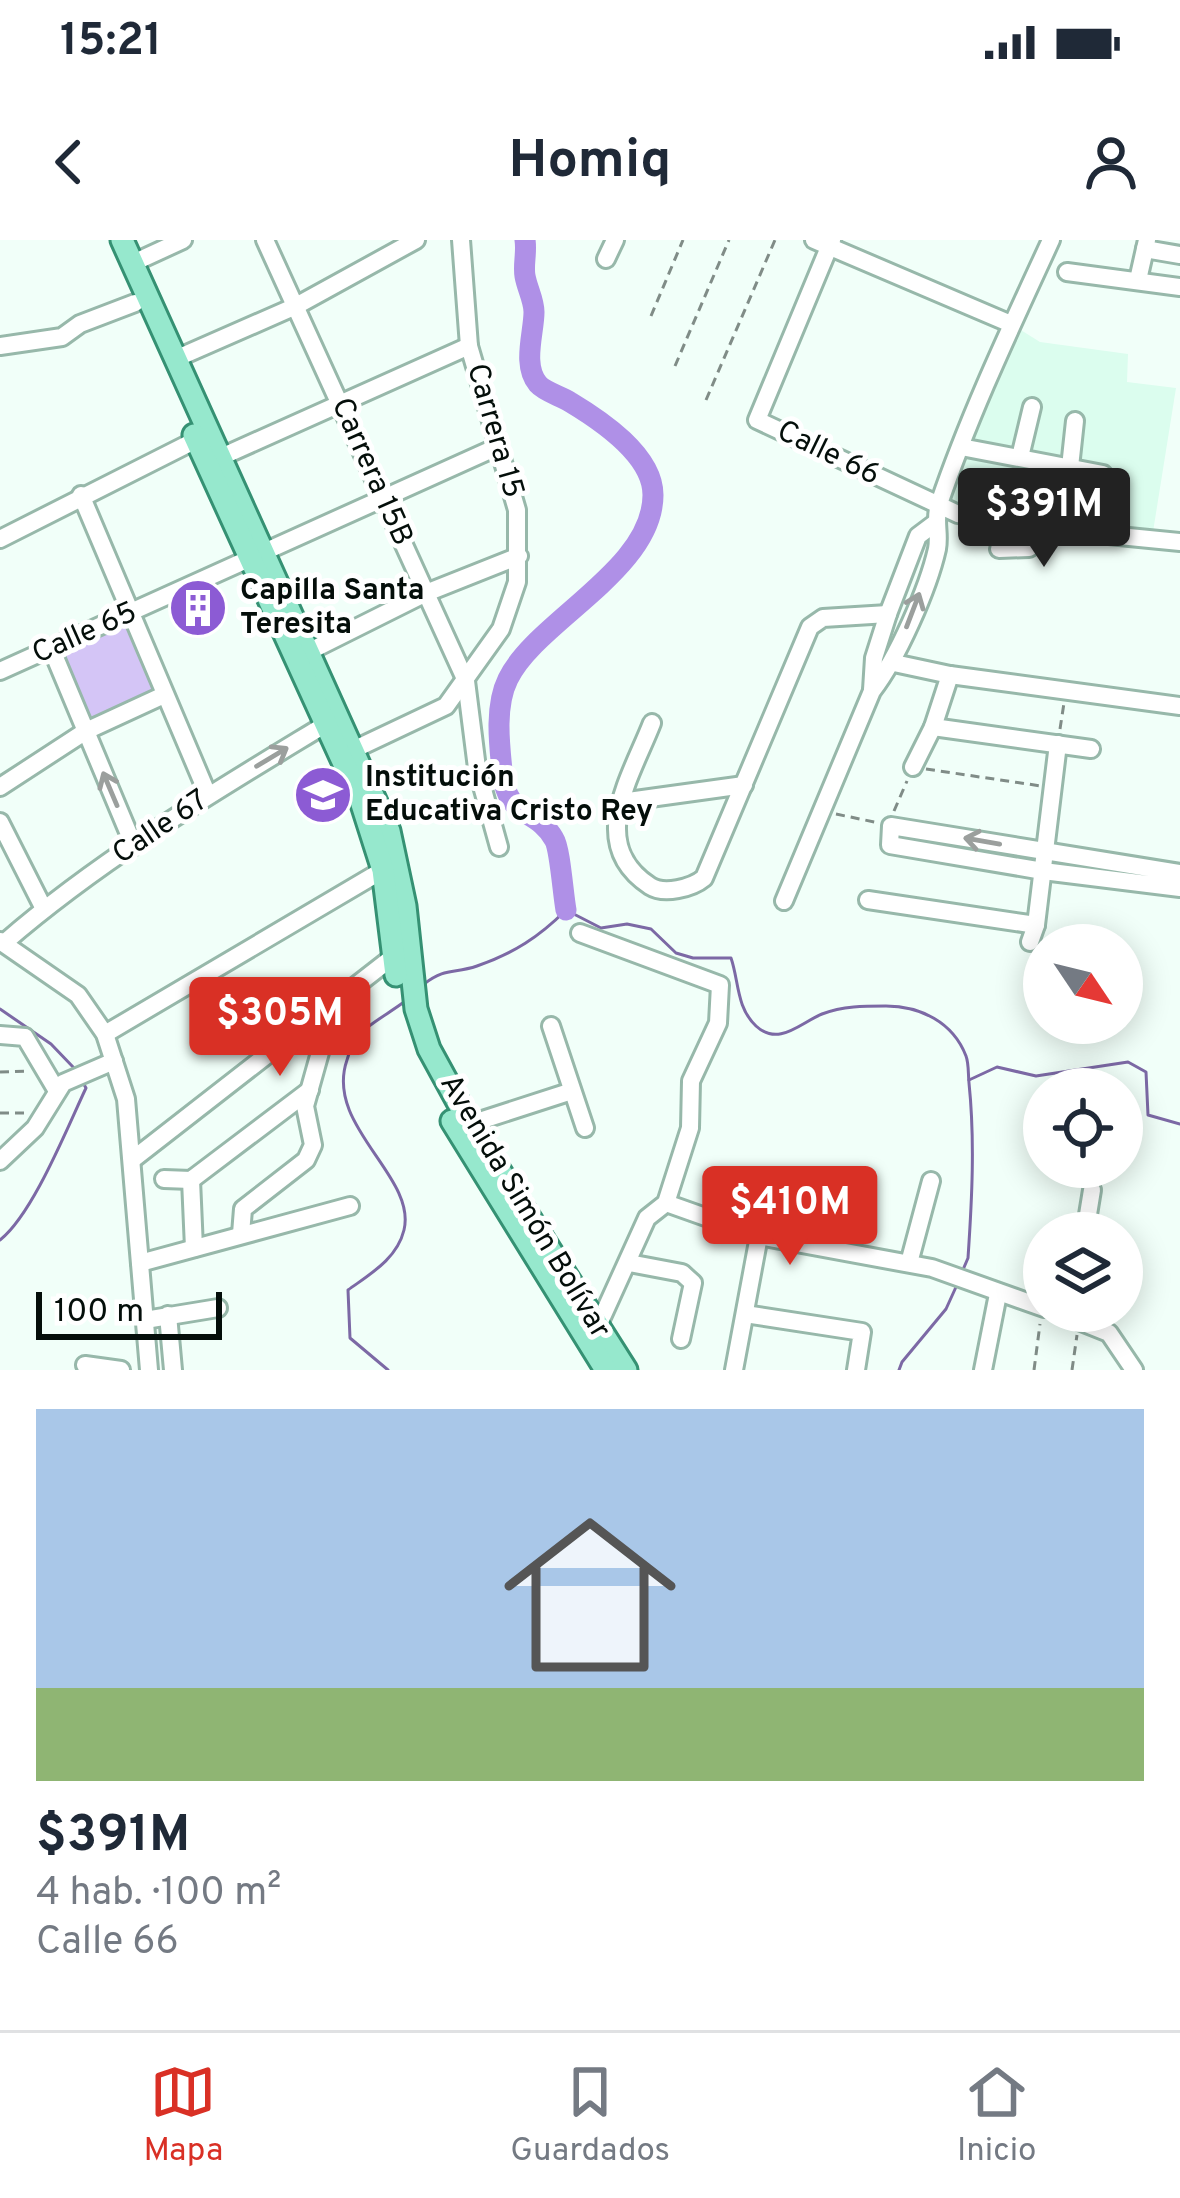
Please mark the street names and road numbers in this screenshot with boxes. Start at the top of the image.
street label: Carrera 15 [457,359,531,503]
street label: Carrera 15B [322,392,420,552]
street label: Calle 66 [770,413,886,495]
street label: Calle 65 [27,595,143,673]
street label: Calle 67 [106,783,216,873]
street label: Avenida Simón Bolívar [430,1068,618,1346]

